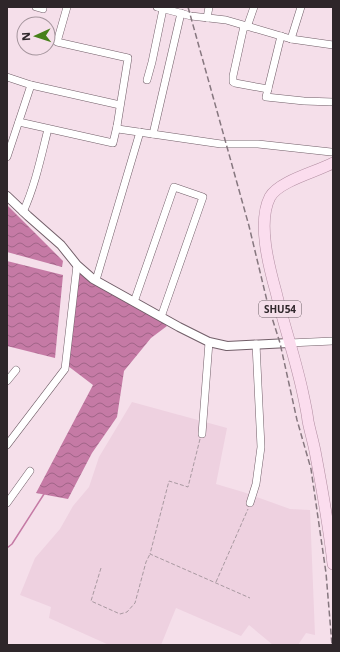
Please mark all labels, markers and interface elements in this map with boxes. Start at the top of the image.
north arrow [16,16,56,56]
text: N [18,32,33,41]
road number: SHU54 [259,301,301,317]

